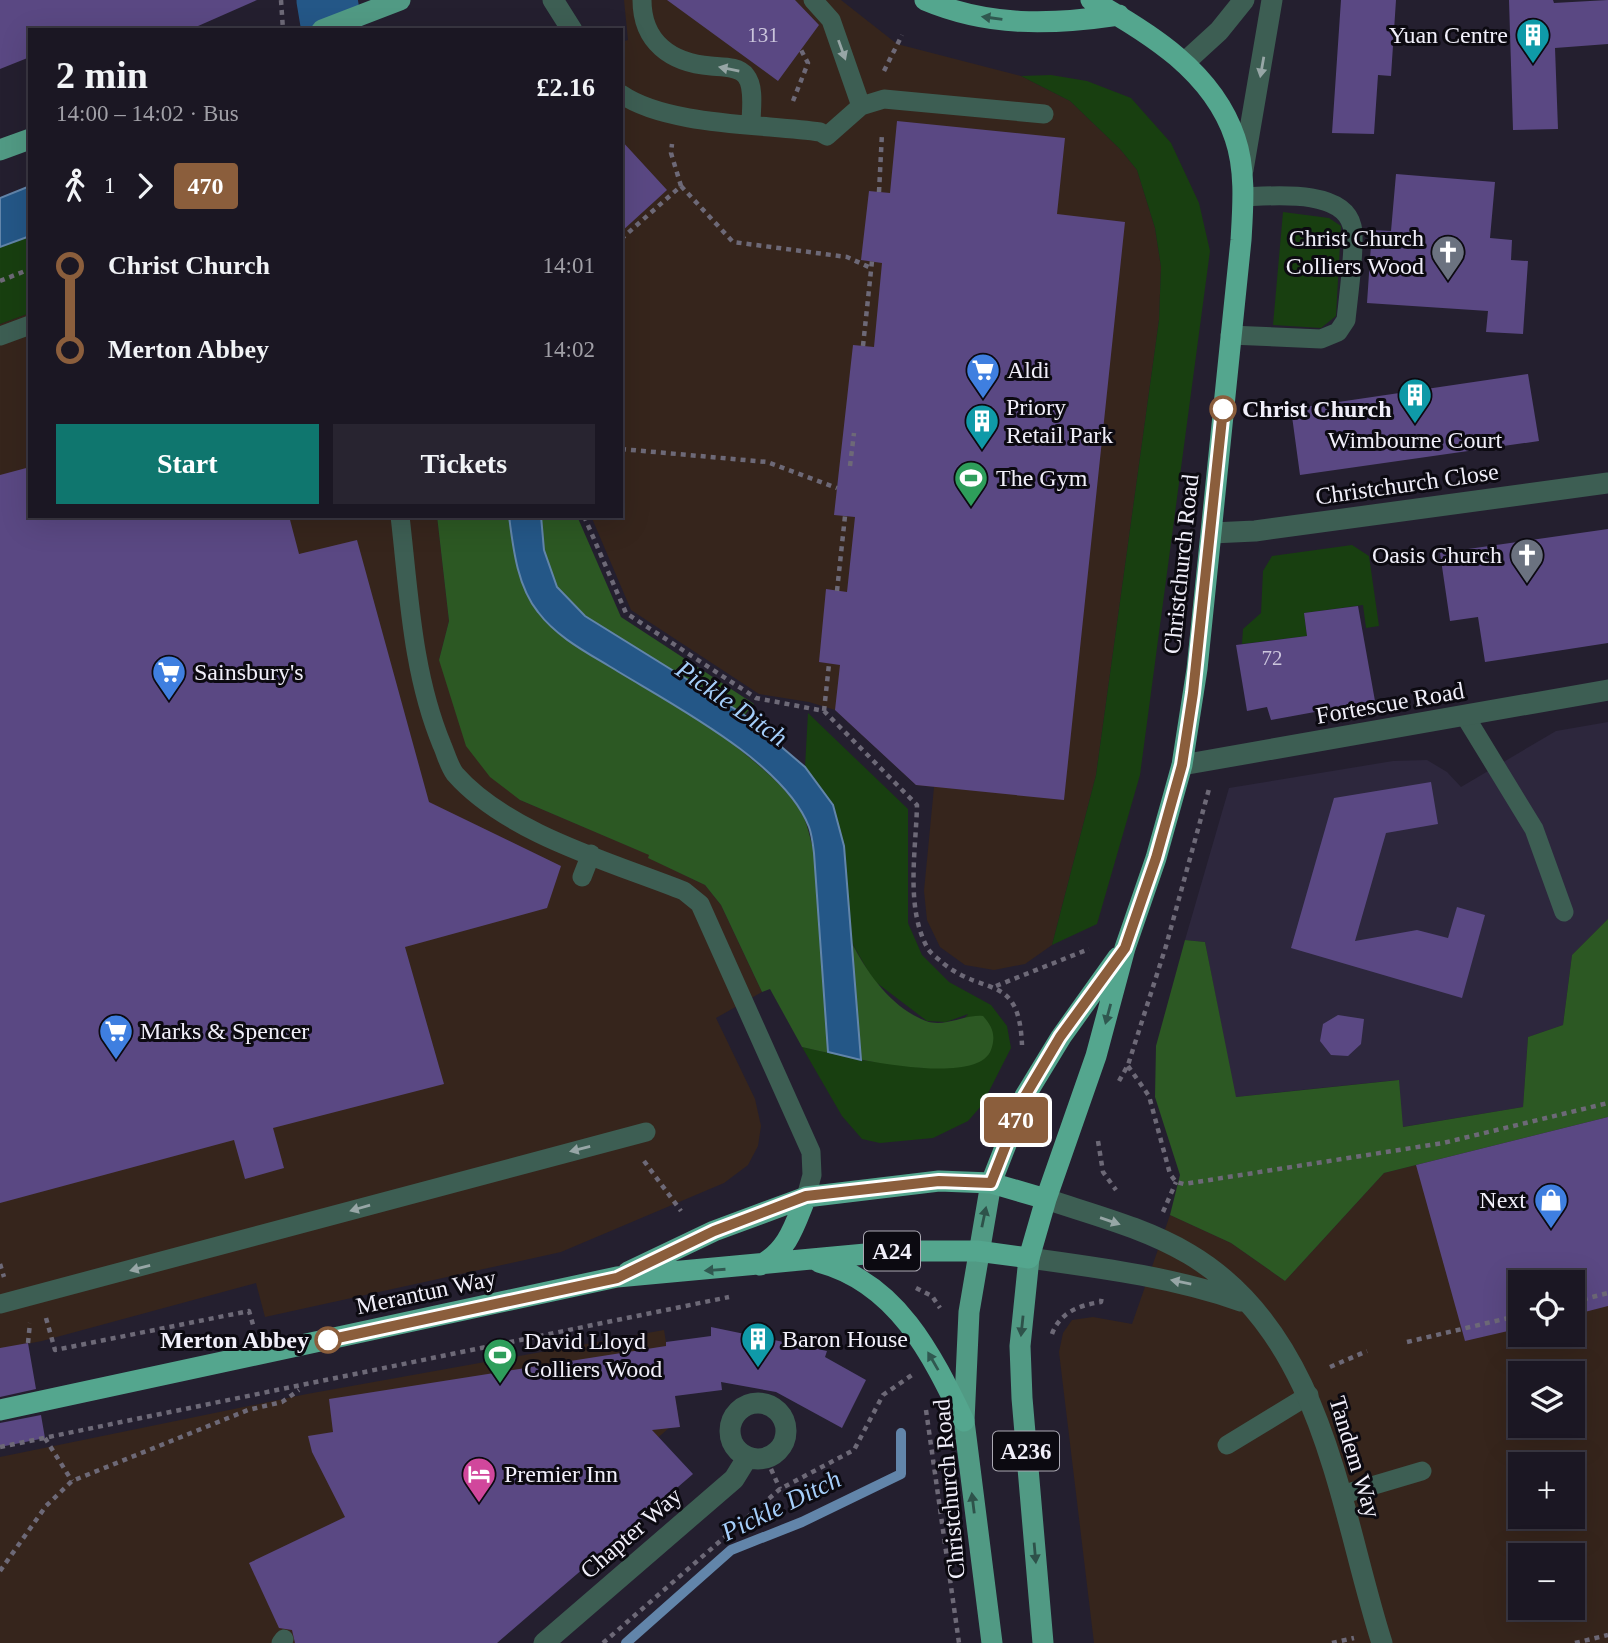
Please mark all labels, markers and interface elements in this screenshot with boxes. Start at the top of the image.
one-way arrow [980,12,1002,23]
building icon: Yuan Centre [1514,16,1552,65]
place label: Yuan Centre [1389,22,1508,48]
house number: 131 [747,23,779,47]
one-way arrow [837,39,848,60]
text: 2 min [56,54,148,96]
one-way arrow [1256,56,1267,78]
one-way arrow [718,64,740,75]
text: £2.16 [537,73,595,102]
text: 14:00 – 14:02 · Bus [56,101,239,126]
icon: walk [56,167,94,205]
icon: forward [126,167,164,205]
text: 1 [104,173,116,198]
text: 470 [188,173,224,199]
place label: Christ Church Colliers Wood [1286,225,1424,279]
church icon: Christ Church Colliers Wood [1429,233,1467,282]
text: Christ Church [108,251,270,280]
text: 14:01 [543,253,595,278]
text: Merton Abbey [108,335,269,364]
text: 14:02 [543,337,595,362]
supermarket icon: Aldi [964,351,1002,400]
place label: Aldi [1007,357,1050,383]
building icon: Wimbourne Court [1396,376,1434,425]
place label: Priory Retail Park [1006,394,1113,448]
marker: Christ Church [1210,396,1236,422]
place label: Christ Church [1242,396,1392,422]
building icon: Priory Retail Park [963,402,1001,451]
button: Start [56,424,319,504]
button: Tickets [333,424,595,504]
place label: Wimbourne Court [1328,427,1503,453]
street label: Christchurch Close [1314,458,1500,510]
sports icon: The Gym [952,459,990,508]
place label: The Gym [996,465,1088,491]
street label: Christchurch Road [1159,473,1203,655]
church icon: Oasis Church [1508,536,1546,585]
place label: Oasis Church [1372,542,1502,568]
house number: 72 [1262,646,1283,670]
supermarket icon: Sainsbury's [150,653,188,702]
water label: Pickle Ditch [670,654,793,752]
place label: Sainsbury's [194,659,304,685]
street label: Fortescue Road [1314,677,1466,729]
one-way arrow [1102,1004,1112,1025]
supermarket icon: Marks & Spencer [97,1012,135,1061]
place label: Marks & Spencer [140,1018,309,1044]
line badge: 470 [976,1097,1056,1143]
text: 470 [998,1107,1034,1133]
one-way arrow [568,1144,590,1155]
shop icon: Next [1532,1181,1570,1230]
place label: Next [1479,1187,1526,1213]
one-way arrow [349,1204,370,1214]
one-way arrow [978,1206,989,1228]
one-way arrow [1100,1216,1121,1227]
road number: A24 [864,1232,920,1270]
one-way arrow [129,1263,151,1274]
street label: Merantun Way [354,1264,498,1320]
one-way arrow [703,1265,725,1276]
map controls [1508,1270,1585,1620]
button: locate [1508,1270,1585,1347]
one-way arrow [1170,1276,1192,1287]
one-way arrow [1016,1315,1027,1337]
building icon: Baron House [739,1320,777,1369]
place label: Baron House [782,1326,908,1352]
place label: Merton Abbey [160,1327,309,1353]
marker: Merton Abbey [315,1327,341,1353]
place label: David Lloyd Colliers Wood [524,1328,662,1382]
sports icon: David Lloyd Colliers Wood [481,1336,519,1385]
one-way arrow [926,1351,939,1370]
button: layers [1508,1361,1585,1438]
street label: Tandem Way [1324,1393,1386,1521]
street label: Christchurch Road [928,1398,970,1580]
road number: A236 [993,1432,1059,1470]
button: + [1508,1452,1585,1529]
hotel icon: Premier Inn [460,1455,498,1504]
place label: Premier Inn [504,1461,618,1487]
water label: Pickle Ditch [716,1464,846,1547]
street label: Chapter Way [575,1482,687,1584]
one-way arrow [967,1491,978,1513]
one-way arrow [1030,1542,1041,1564]
button: − [1508,1543,1585,1620]

